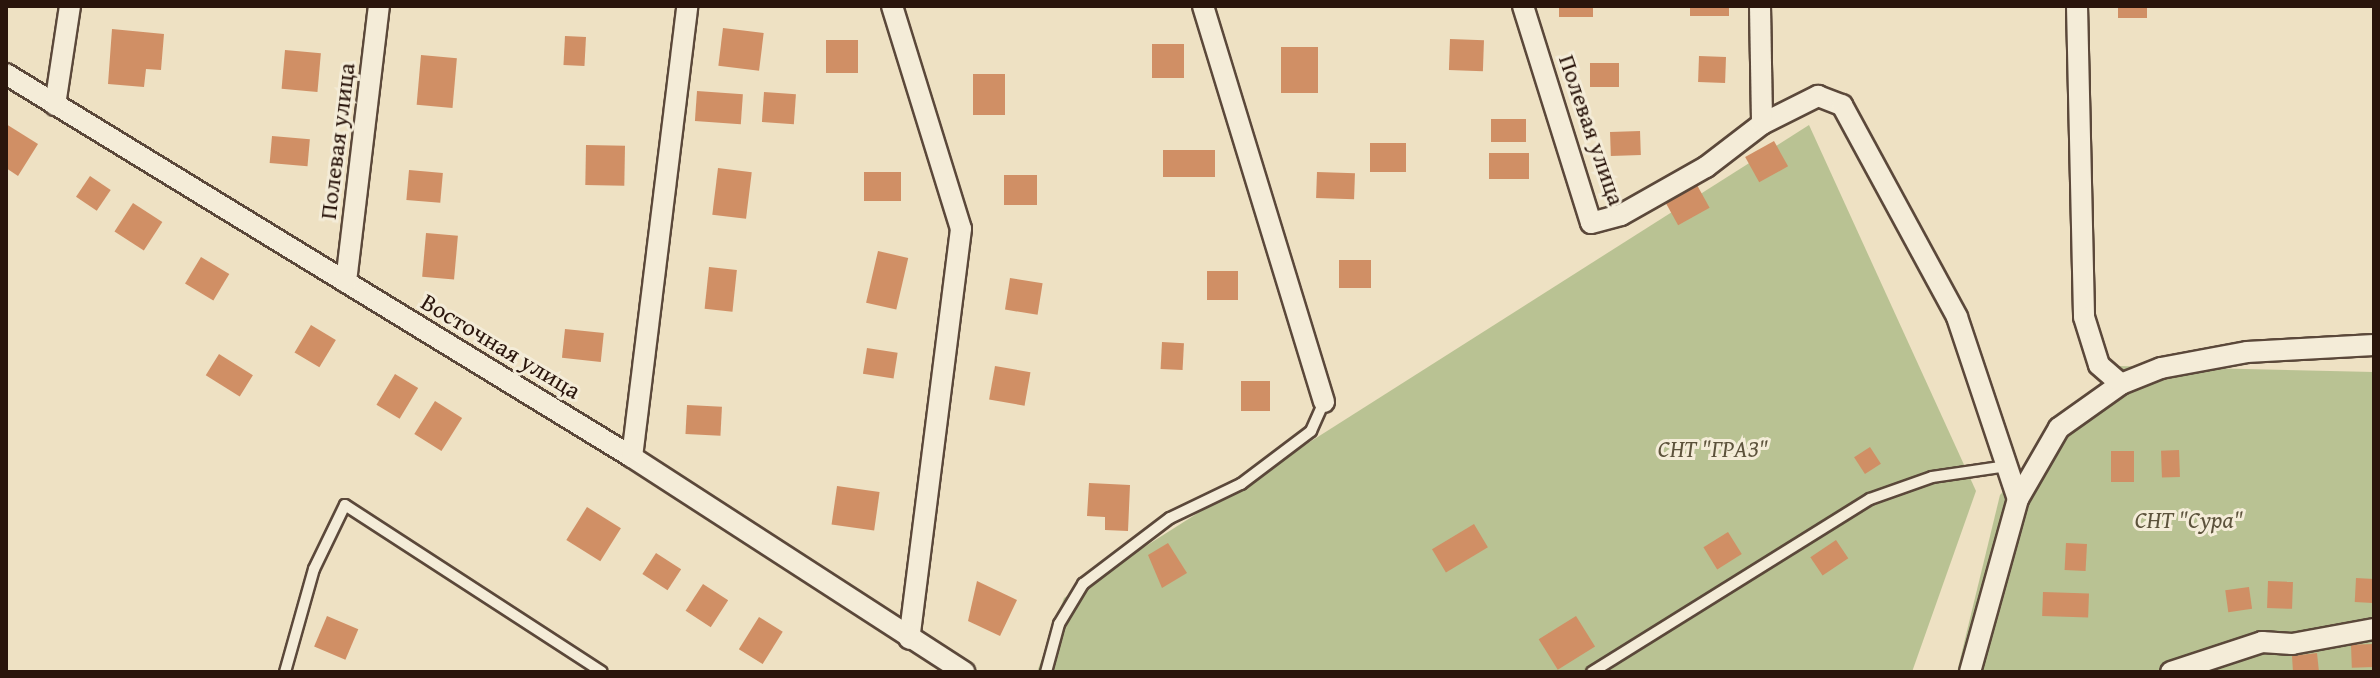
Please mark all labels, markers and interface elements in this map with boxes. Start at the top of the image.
street label: Полевая улица [1553,51,1631,209]
street label: Полевая улица [313,61,361,221]
street label: Восточная улица [416,287,586,405]
park label: СНТ "ГРАЗ" [1658,435,1768,463]
park label: СНТ "Сура" [2135,506,2243,534]

